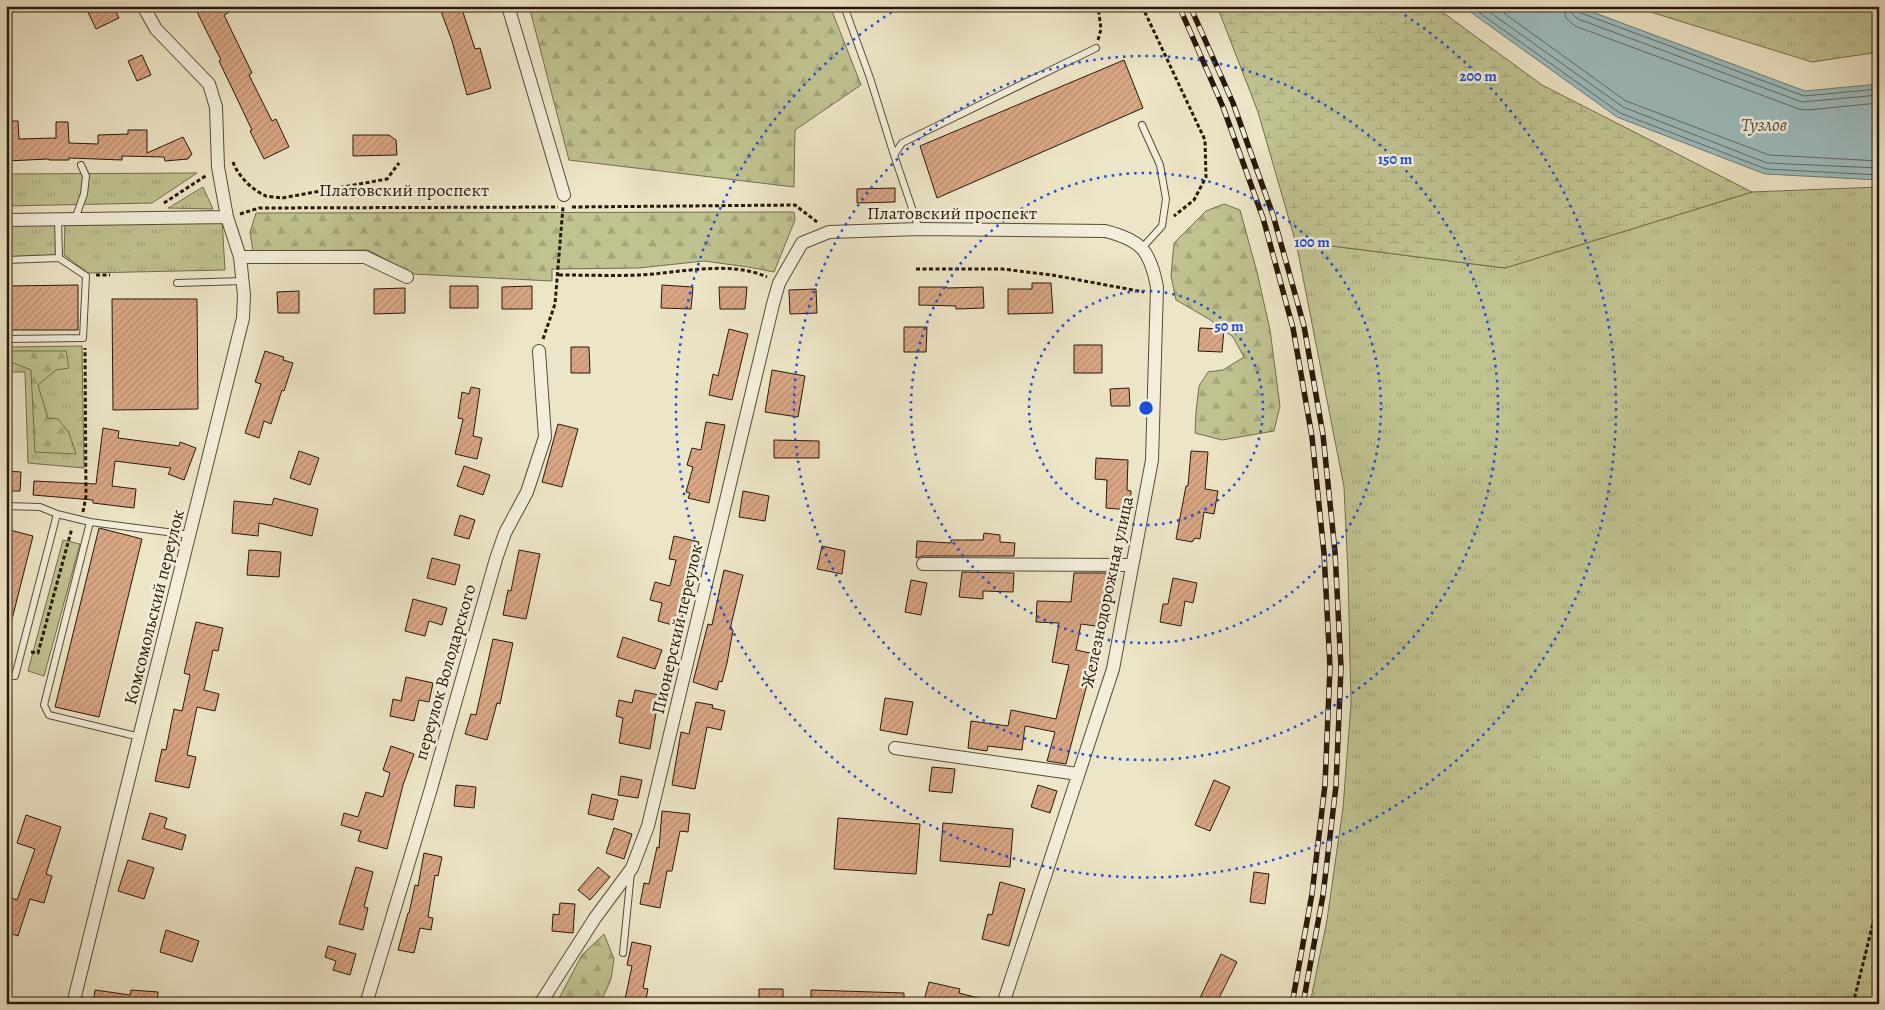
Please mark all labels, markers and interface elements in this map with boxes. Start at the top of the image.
text: 200 m [1459,66,1497,86]
water label: Тузлов [1741,112,1787,138]
text: 150 m [1378,149,1413,169]
street label: Платовский проспект [319,178,489,202]
street label: Платовский проспект [867,201,1037,225]
text: 100 m [1294,232,1330,252]
text: 50 m [1214,316,1244,336]
centre of rings [1137,399,1155,417]
street label: Железнодорожная улица [1075,493,1139,690]
street label: Комсомольский переулок [118,507,190,707]
street label: Пионерский переулок [646,542,708,716]
street label: переулок Володарского [408,581,482,763]

